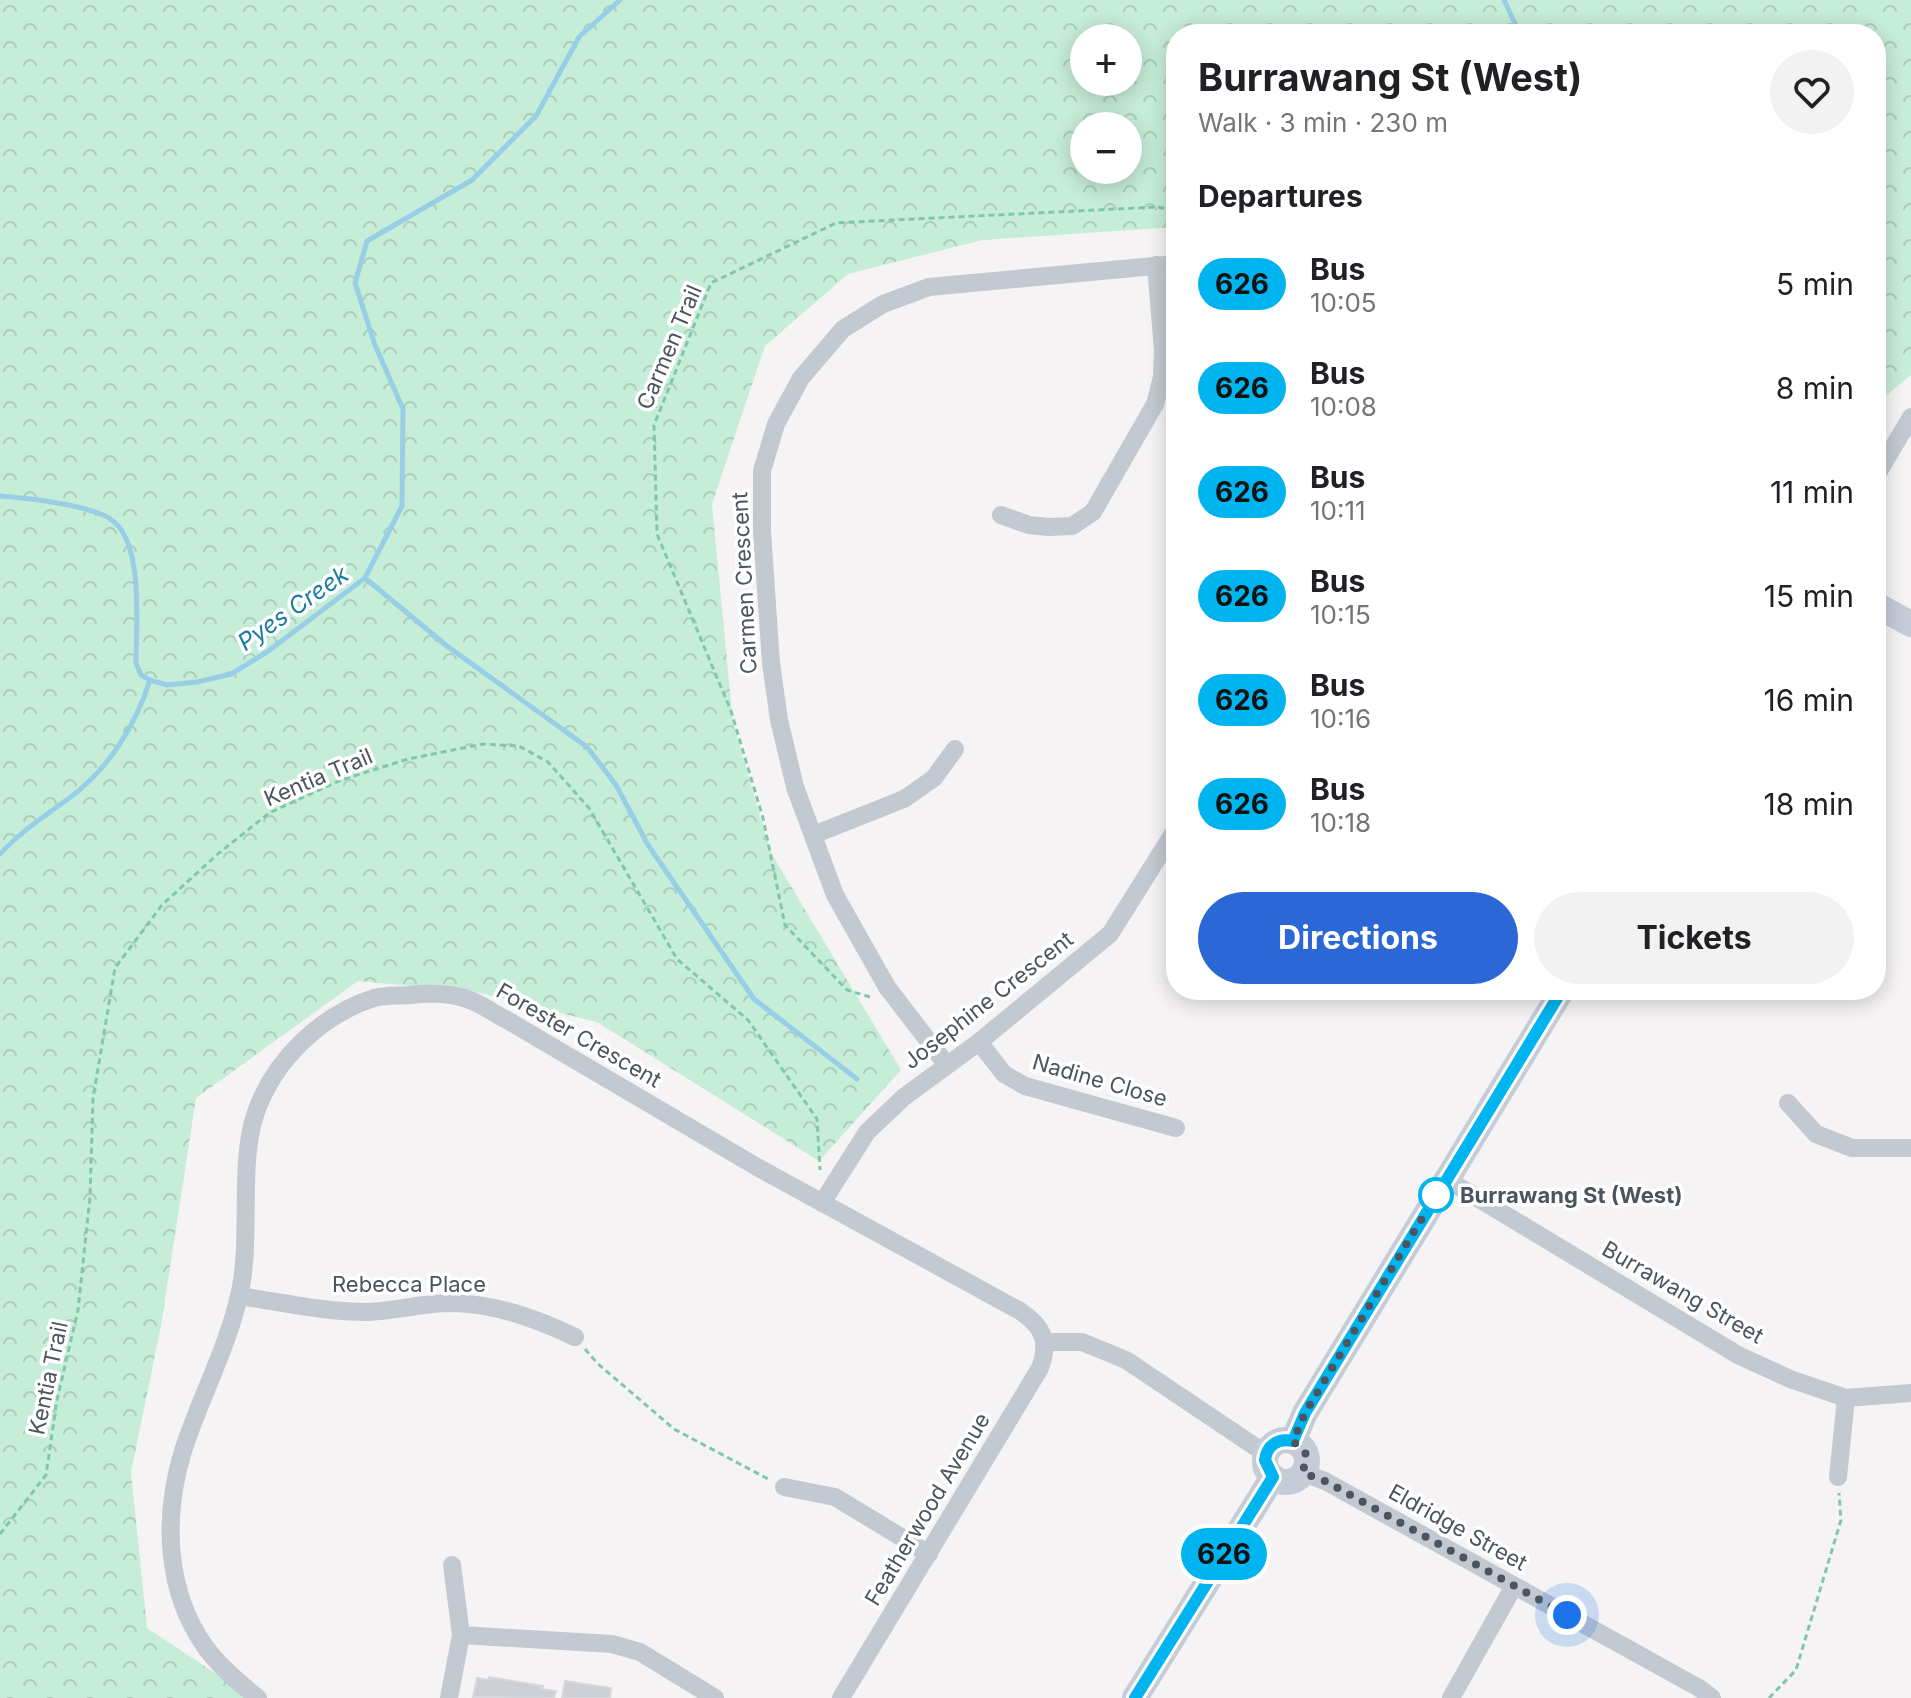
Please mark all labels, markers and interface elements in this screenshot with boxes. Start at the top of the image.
map controls [1070,24,1142,184]
button: + [1070,24,1142,96]
button: heart [1770,50,1854,134]
text: Burrawang St (West) [1198,54,1582,100]
text: Walk · 3 min · 230 m [1198,107,1448,138]
button: − [1070,112,1142,184]
text: Departures [1198,178,1363,214]
text: Bus [1310,251,1365,287]
text: 5 min [1776,266,1854,302]
text: 626 [1215,267,1269,301]
street label: Carmen Trail [631,281,707,413]
text: 10:05 [1310,287,1377,318]
text: Bus [1310,355,1365,391]
text: 8 min [1776,370,1854,406]
text: 626 [1215,371,1269,405]
text: 10:08 [1310,391,1377,422]
text: Bus [1310,459,1365,495]
text: 11 min [1770,474,1854,510]
text: 626 [1215,475,1269,509]
street label: Carmen Crescent [726,491,762,675]
text: 10:11 [1310,495,1366,526]
water label: Pyes Creek [232,559,355,657]
text: Bus [1310,563,1365,599]
text: 15 min [1764,578,1854,614]
text: 626 [1215,579,1269,613]
text: 10:15 [1310,599,1371,630]
text: Bus [1310,667,1365,703]
text: 16 min [1763,682,1854,718]
text: 626 [1215,683,1269,717]
text: 10:16 [1310,703,1371,734]
street label: Kentia Trail [260,743,376,811]
text: Bus [1310,771,1365,807]
text: 18 min [1764,786,1854,822]
text: 626 [1215,787,1269,821]
text: 10:18 [1310,807,1371,838]
button: Directions [1198,892,1518,984]
button: Tickets [1534,892,1854,984]
street label: Josephine Crescent [898,926,1078,1074]
street label: Forester Crescent [492,977,666,1093]
street label: Nadine Close [1030,1048,1170,1112]
marker: Burrawang St (West) [1419,1178,1453,1212]
place label: Burrawang St (West) [1460,1182,1683,1208]
street label: Burrawang Street [1598,1235,1768,1349]
street label: Rebecca Place [332,1271,486,1297]
street label: Kentia Trail [23,1319,73,1437]
street label: Featherwood Avenue [859,1408,995,1610]
street label: Eldridge Street [1384,1478,1532,1576]
line badge: 626 [1178,1528,1270,1580]
text: 626 [1197,1537,1251,1571]
your location [1547,1595,1587,1635]

